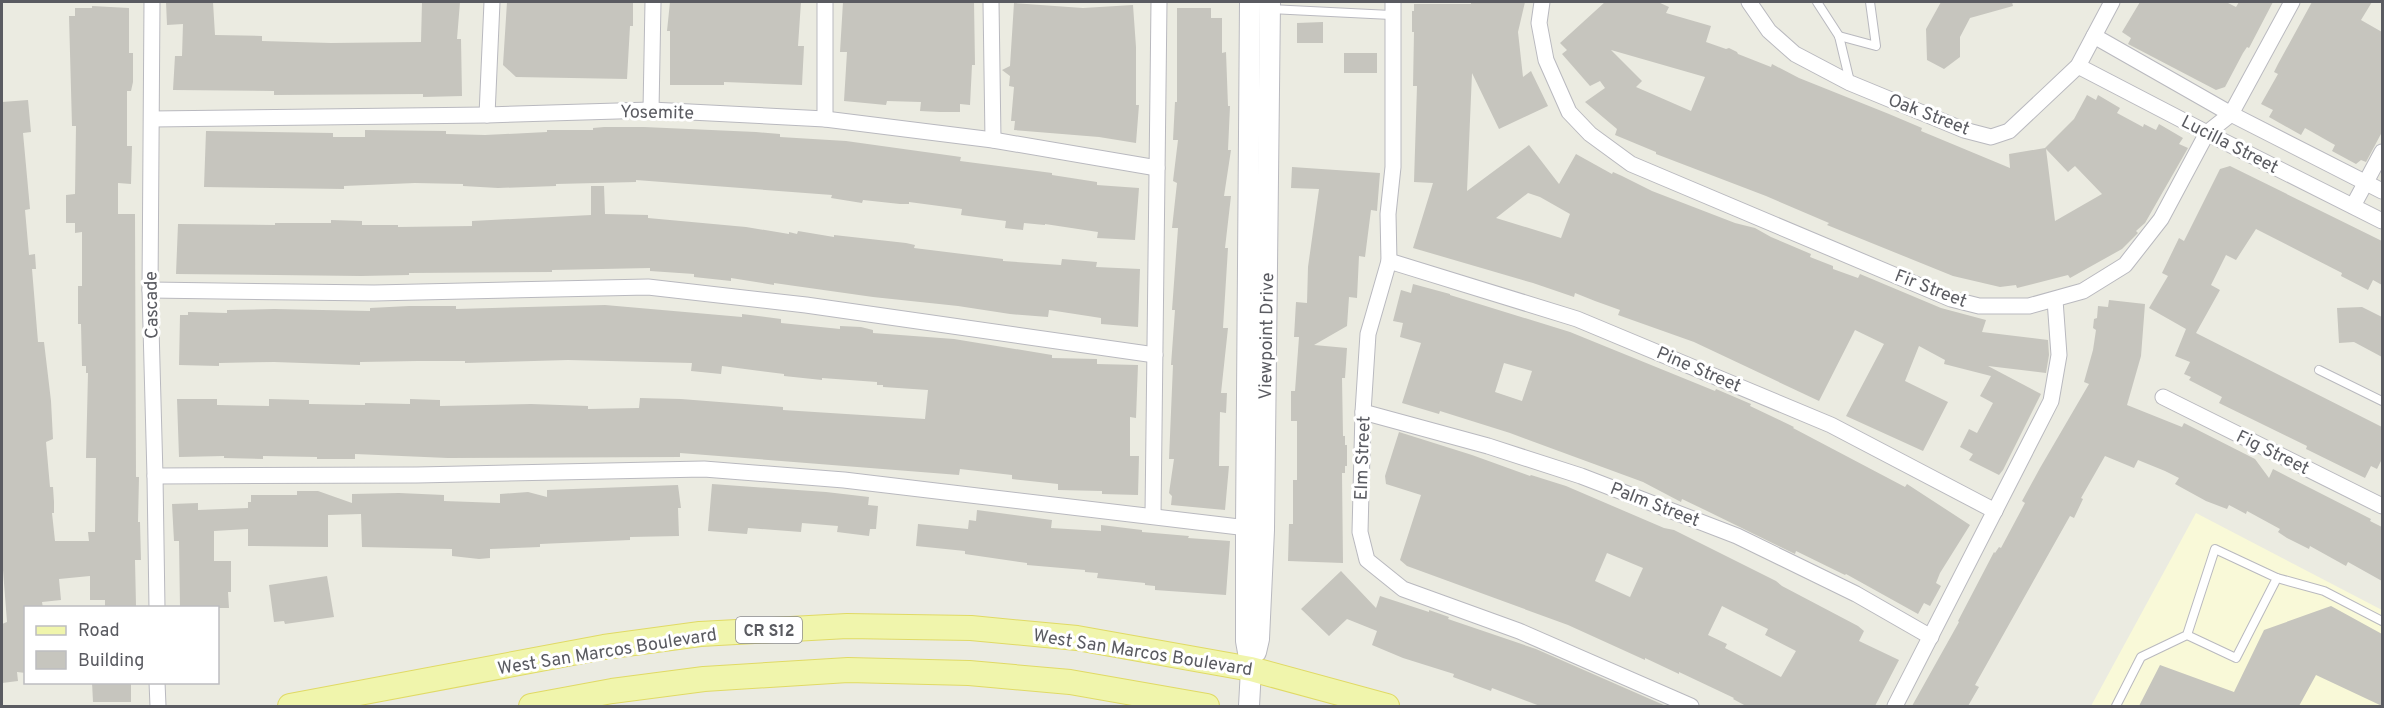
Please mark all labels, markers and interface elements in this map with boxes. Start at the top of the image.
street label: Oak Street [1884,89,1973,141]
street label: Yosemite [620,101,694,126]
street label: Lucilla Street [2177,111,2282,180]
street label: Fir Street [1891,265,1970,314]
street label: Cascade [140,271,165,339]
street label: Viewpoint Drive [1255,272,1280,400]
street label: Pine Street [1653,342,1744,399]
street label: Elm Street [1351,415,1376,501]
street label: Fig Street [2232,426,2313,481]
street label: Palm Street [1606,478,1703,533]
legend [24,606,219,684]
road number: CR S12 [736,617,802,643]
text: Road [78,620,120,643]
street label: West San Marcos Boulevard [496,624,719,681]
street label: West San Marcos Boulevard [1031,625,1254,682]
text: Building [78,650,144,673]

